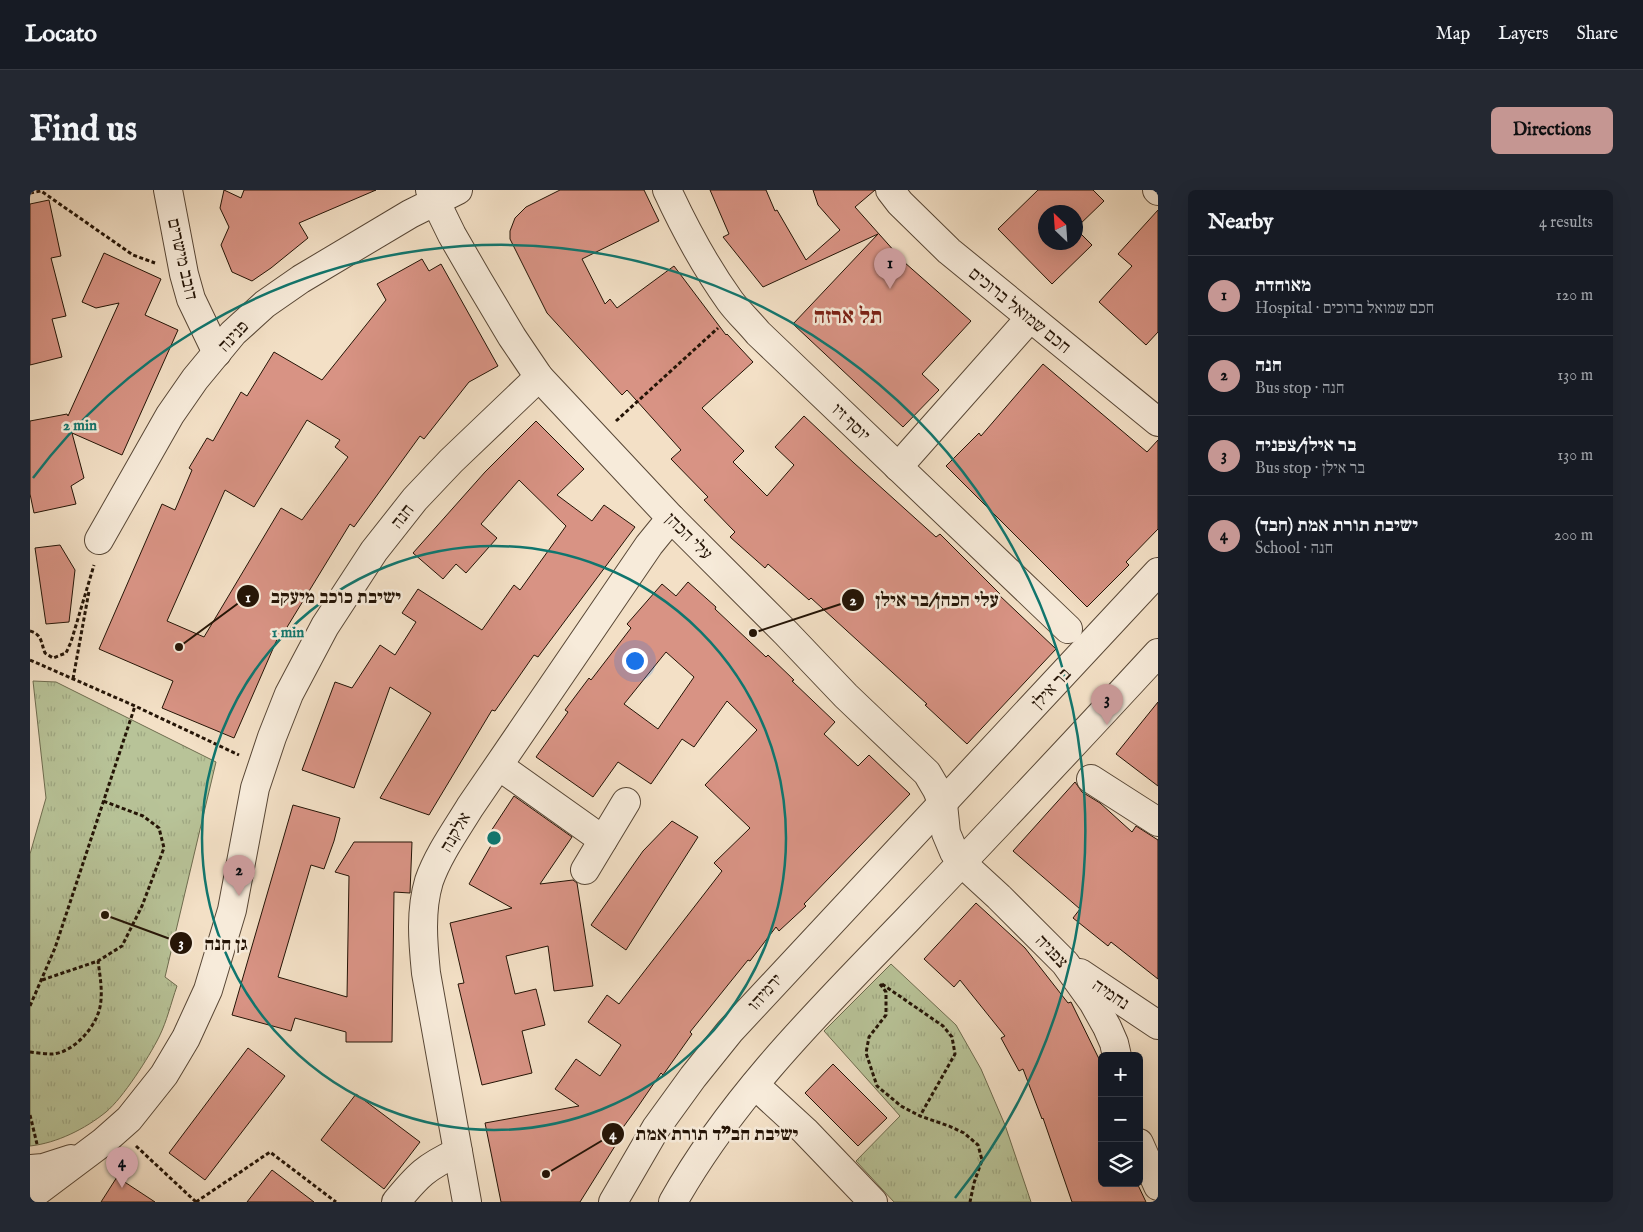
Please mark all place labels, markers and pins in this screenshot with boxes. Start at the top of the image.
pin: 1 [874,248,906,289]
callout: ישיבת כוכב מיעקב [236,579,411,613]
callout: עלי הכהן/בר אילן [840,583,1009,617]
pin: 3 [1091,684,1123,725]
centre of rings [485,829,503,847]
pin: 2 [223,855,255,896]
callout: גן חנה [169,926,258,960]
callout: ישיבת חב"ד תורת אמת [601,1117,808,1151]
pin: 4 [106,1147,138,1188]

